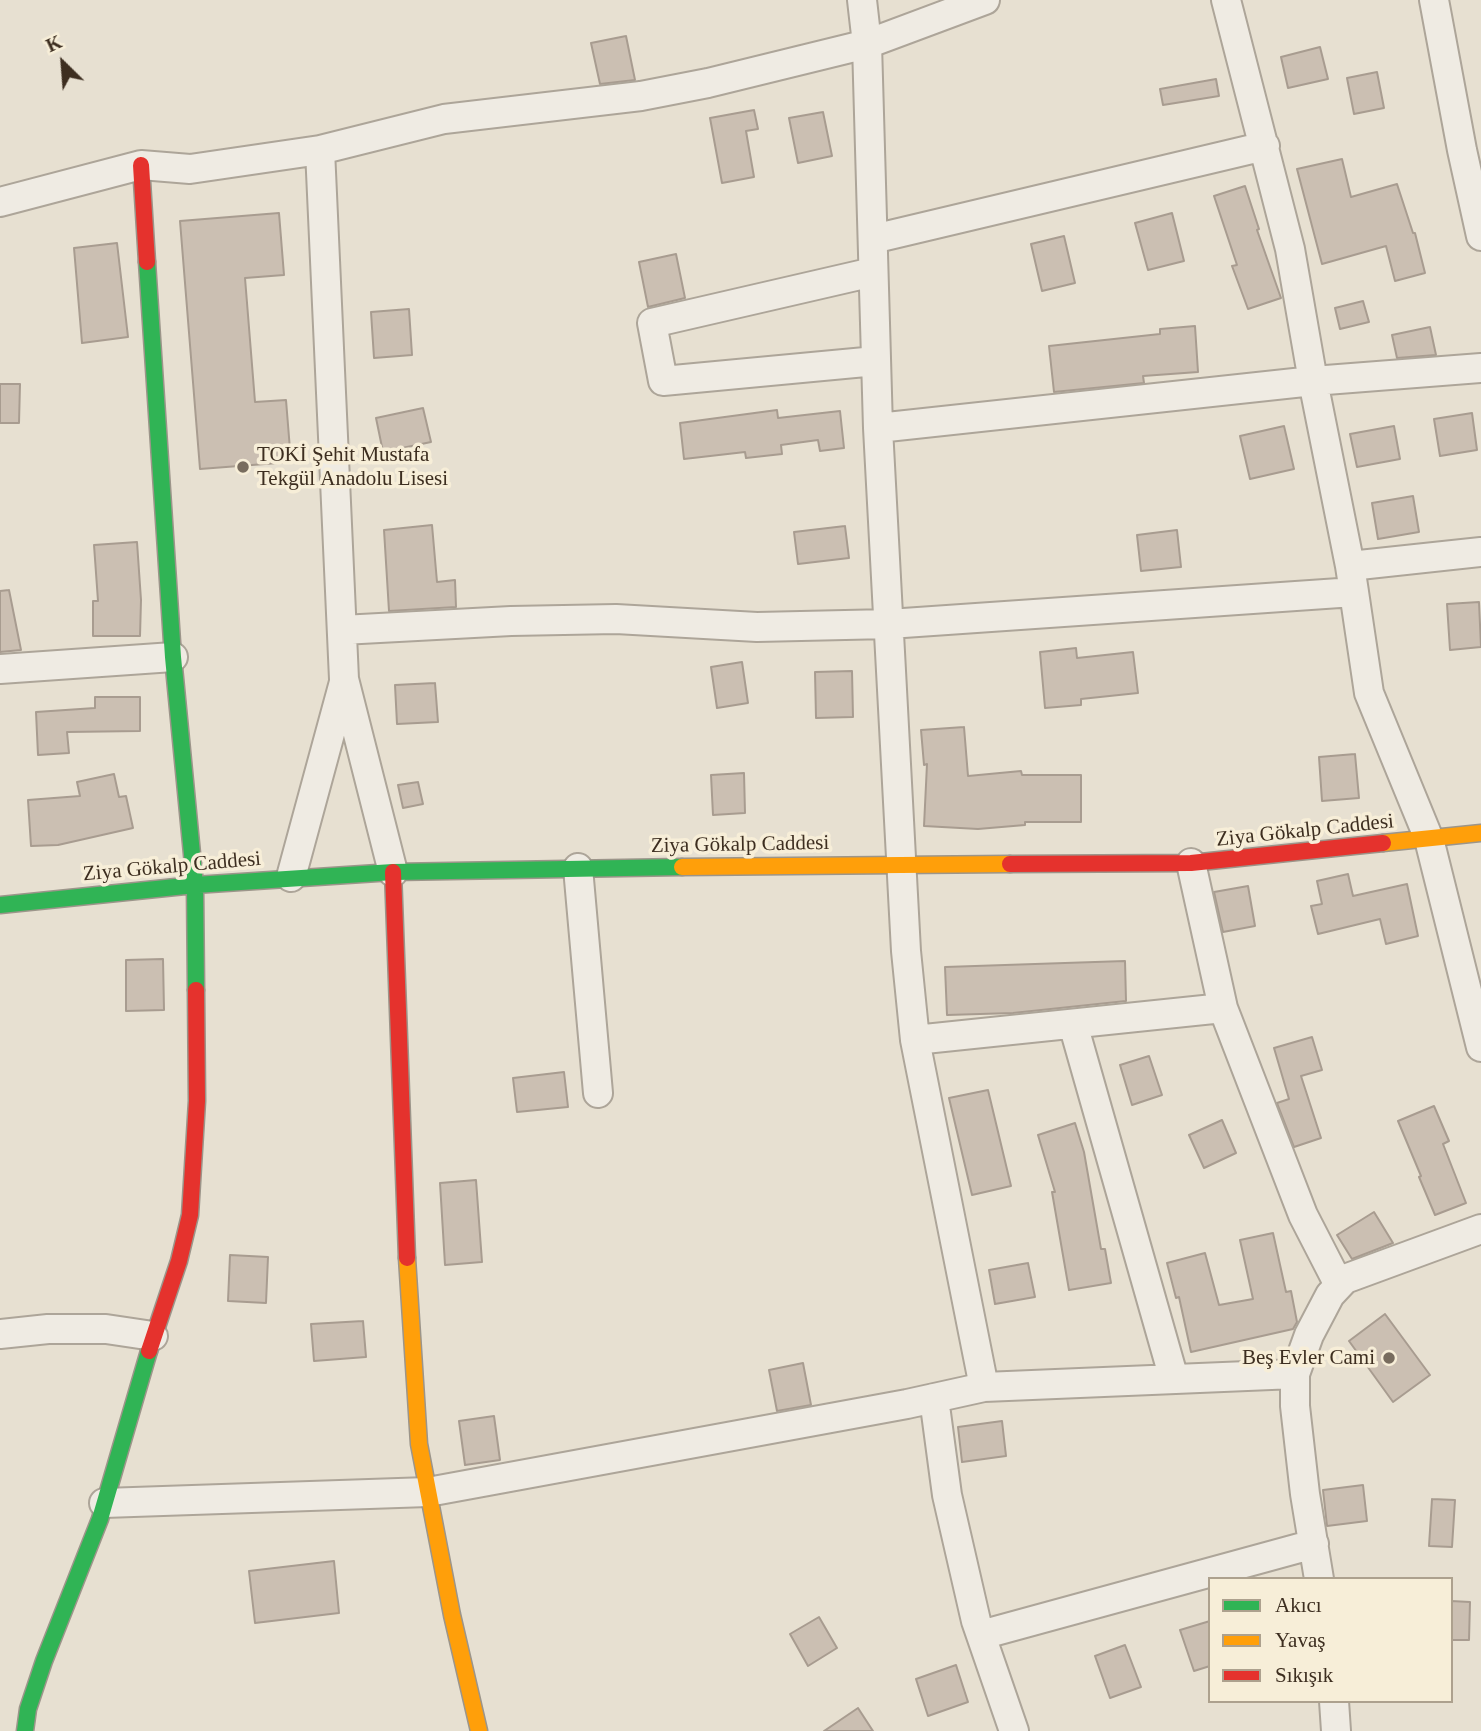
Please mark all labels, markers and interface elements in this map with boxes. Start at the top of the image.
north arrow [28,28,98,98]
text: K [43,31,65,56]
place label: TOKİ Şehit Mustafa Tekgül Anadolu Lisesi [257,442,448,492]
marker: TOKİ Şehit Mustafa Tekgül Anadolu Lisesi [235,459,251,475]
street label: Ziya Gökalp Caddesi [1215,809,1395,853]
street label: Ziya Gökalp Caddesi [651,831,829,859]
street label: Ziya Gökalp Caddesi [82,847,262,887]
place label: Beş Evler Cami [1242,1345,1375,1371]
marker: Beş Evler Cami [1381,1350,1397,1366]
legend [1208,1577,1453,1703]
text: Akıcı [1275,1593,1322,1617]
text: Yavaş [1275,1628,1325,1652]
text: Sıkışık [1275,1663,1333,1687]

